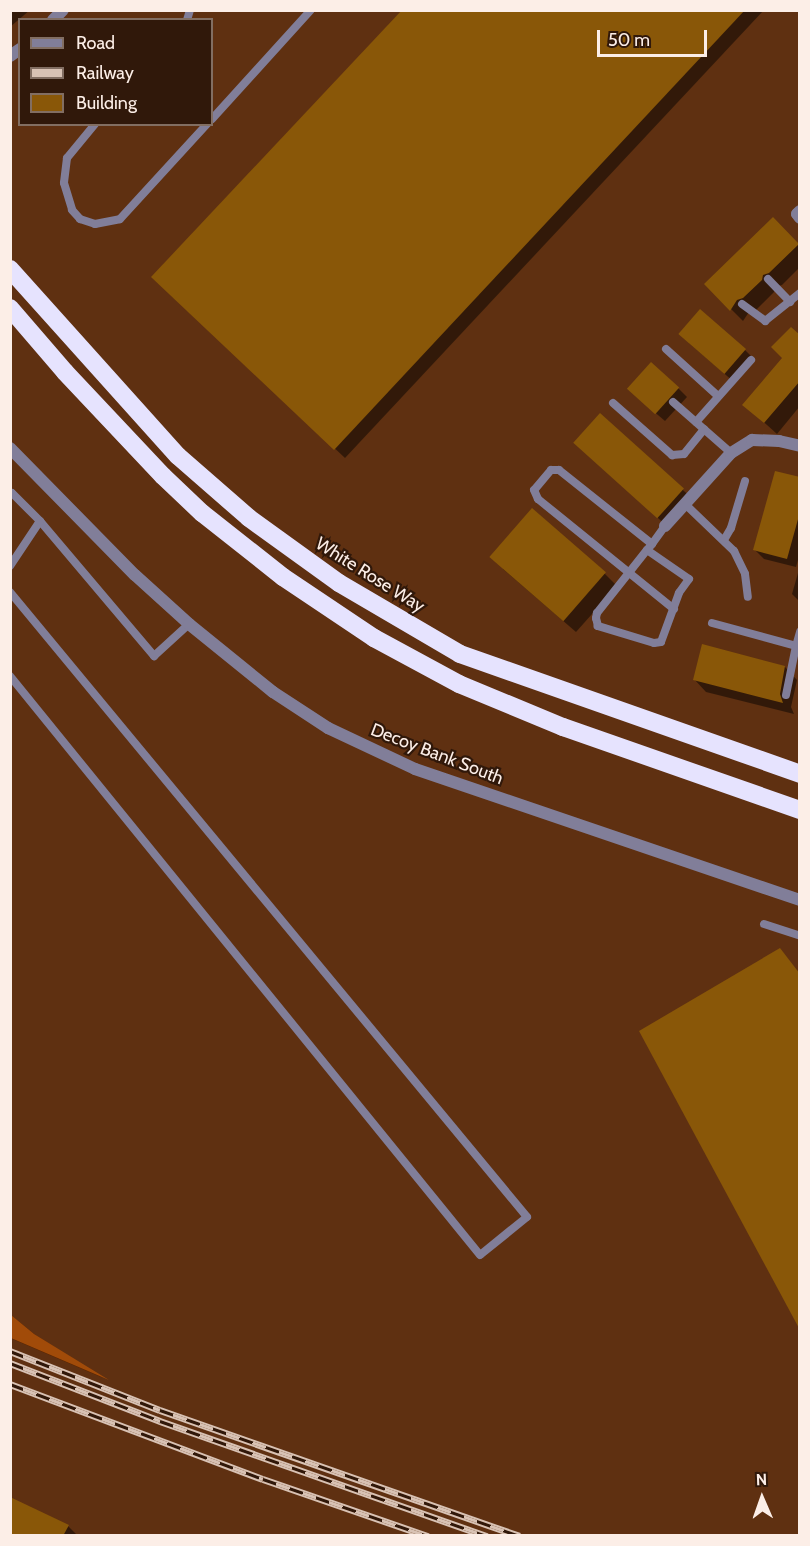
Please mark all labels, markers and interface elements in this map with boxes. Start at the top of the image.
legend [18,18,213,126]
scale bar [600,18,710,56]
text: 50 m [608,29,650,51]
text: Road [76,32,115,54]
text: Railway [76,62,134,84]
text: Building [76,92,137,114]
street label: White Rose Way [311,533,429,617]
street label: Decoy Bank South [368,719,506,789]
north arrow [732,1468,792,1528]
text: N [755,1470,767,1489]

